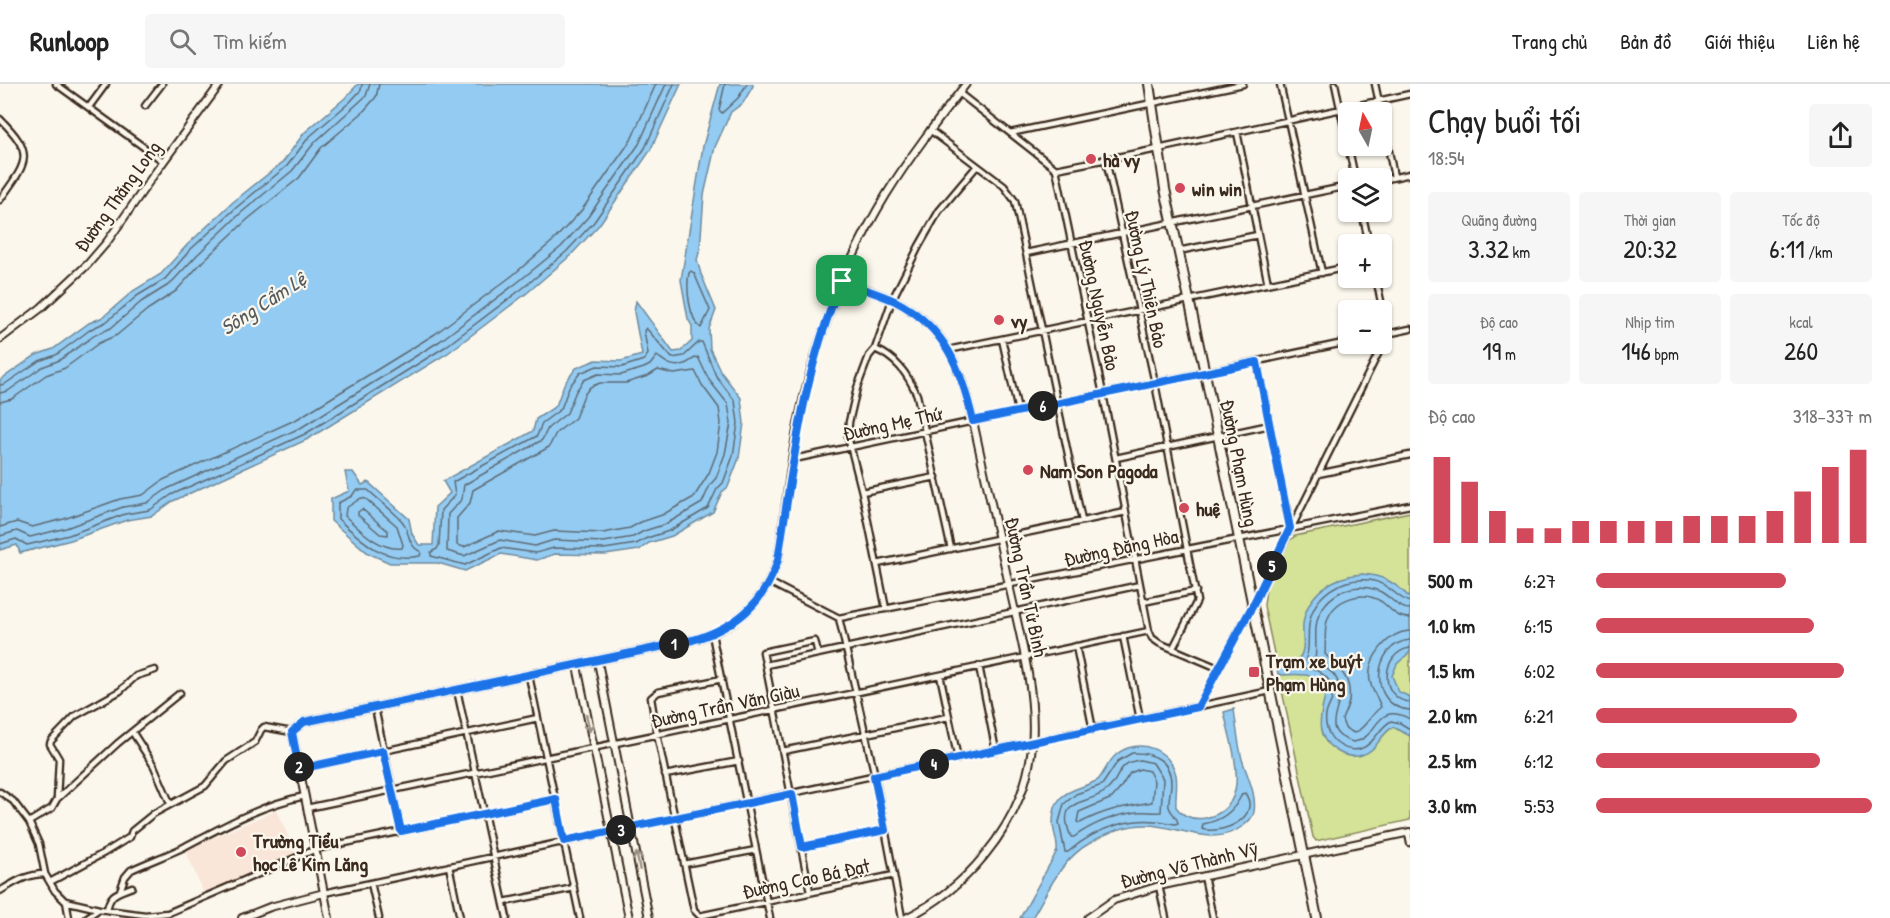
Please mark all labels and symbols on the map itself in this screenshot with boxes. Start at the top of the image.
north arrow [1338,102,1392,156]
street label: Đường Thăng Long [68,135,167,257]
place label: hà vy [1103,146,1141,174]
marker: hà vy [1084,152,1098,166]
place label: win win [1192,175,1242,202]
marker: win win [1173,181,1187,195]
street label: Đường Lý Thiên Bảo [1119,208,1175,350]
street label: Đường Nguyễn Bảo [1073,237,1127,373]
pin [816,255,867,306]
water label: Sông Cẩm Lệ [215,264,313,342]
place label: vy [1011,307,1028,335]
marker: vy [992,313,1006,327]
pin: 6 [1028,391,1058,421]
street label: Đường Phạm Hùng [1214,397,1266,529]
street label: Đường Mẹ Thứ [840,399,946,447]
place label: Nam Son Pagoda [1040,457,1158,485]
marker: Nam Son Pagoda [1021,463,1035,477]
place label: huệ [1196,495,1220,522]
marker: huệ [1177,501,1191,515]
street label: Đường Trần Tử Bình [999,515,1055,659]
street label: Đường Đặng Hòa [1061,522,1181,572]
pin: 5 [1257,551,1287,581]
pin: 1 [659,629,689,659]
place label: Trạm xe buýt Phạm Hùng [1265,647,1363,698]
marker: Trạm xe buýt Phạm Hùng [1247,665,1261,679]
street label: Đường Trần Văn Giàu [648,676,802,734]
one-way arrow [583,713,595,732]
pin: 4 [919,749,949,779]
pin: 2 [284,752,314,782]
pin: 3 [606,815,636,845]
place label: Trường Tiểu học Lê Kim Lăng [252,827,368,878]
street label: Đường Võ Thành Vỹ [1117,834,1261,894]
marker: Trường Tiểu học Lê Kim Lăng [234,845,248,859]
one-way arrow [632,851,643,871]
street label: Đường Cao Bá Đạt [740,851,873,905]

